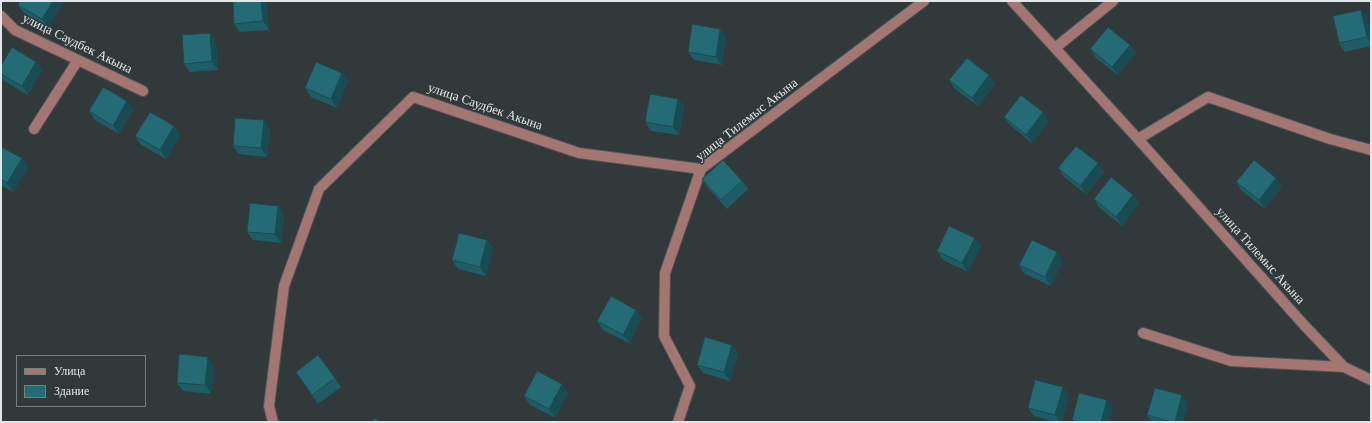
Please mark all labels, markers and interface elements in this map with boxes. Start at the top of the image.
street label: улица Саудбек Акына [19,11,135,77]
street label: улица Тилемыс Акына [693,75,801,165]
street label: улица Саудбек Акына [426,80,544,134]
street label: улица Тилемыс Акына [1212,204,1308,308]
legend [16,355,146,407]
text: Улица [54,364,85,378]
text: Здание [54,384,89,398]

